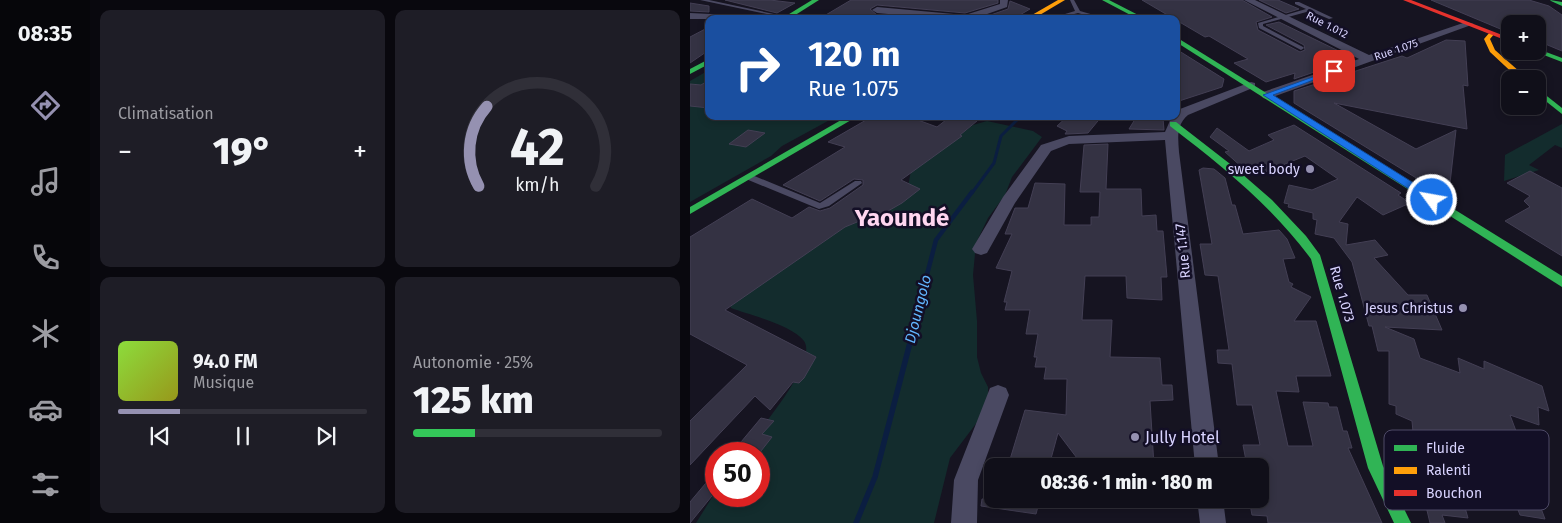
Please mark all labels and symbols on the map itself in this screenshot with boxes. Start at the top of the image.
street label: Rue 1.012 [1304,9,1350,41]
street label: Rue 1.075 [1372,36,1420,64]
pin [1313,50,1355,92]
place label: sweet body [1228,161,1300,178]
marker: sweet body [1304,163,1316,175]
position arrow [1405,173,1457,225]
district label: Yaoundé [854,204,949,232]
street label: Rue 1.147 [1172,223,1194,279]
street label: Rue 1.073 [1326,264,1358,324]
water label: Djoungolo [901,273,935,345]
place label: Jesus Christus [1365,300,1453,317]
marker: Jesus Christus [1457,302,1469,314]
place label: Jully Hotel [1145,428,1220,447]
legend [1384,430,1549,510]
marker: Jully Hotel [1129,431,1141,443]
text: Fluide [1426,440,1465,457]
speed limit sign: 50 [705,442,770,507]
text: Ralenti [1426,462,1471,479]
text: Bouchon [1426,485,1482,502]

